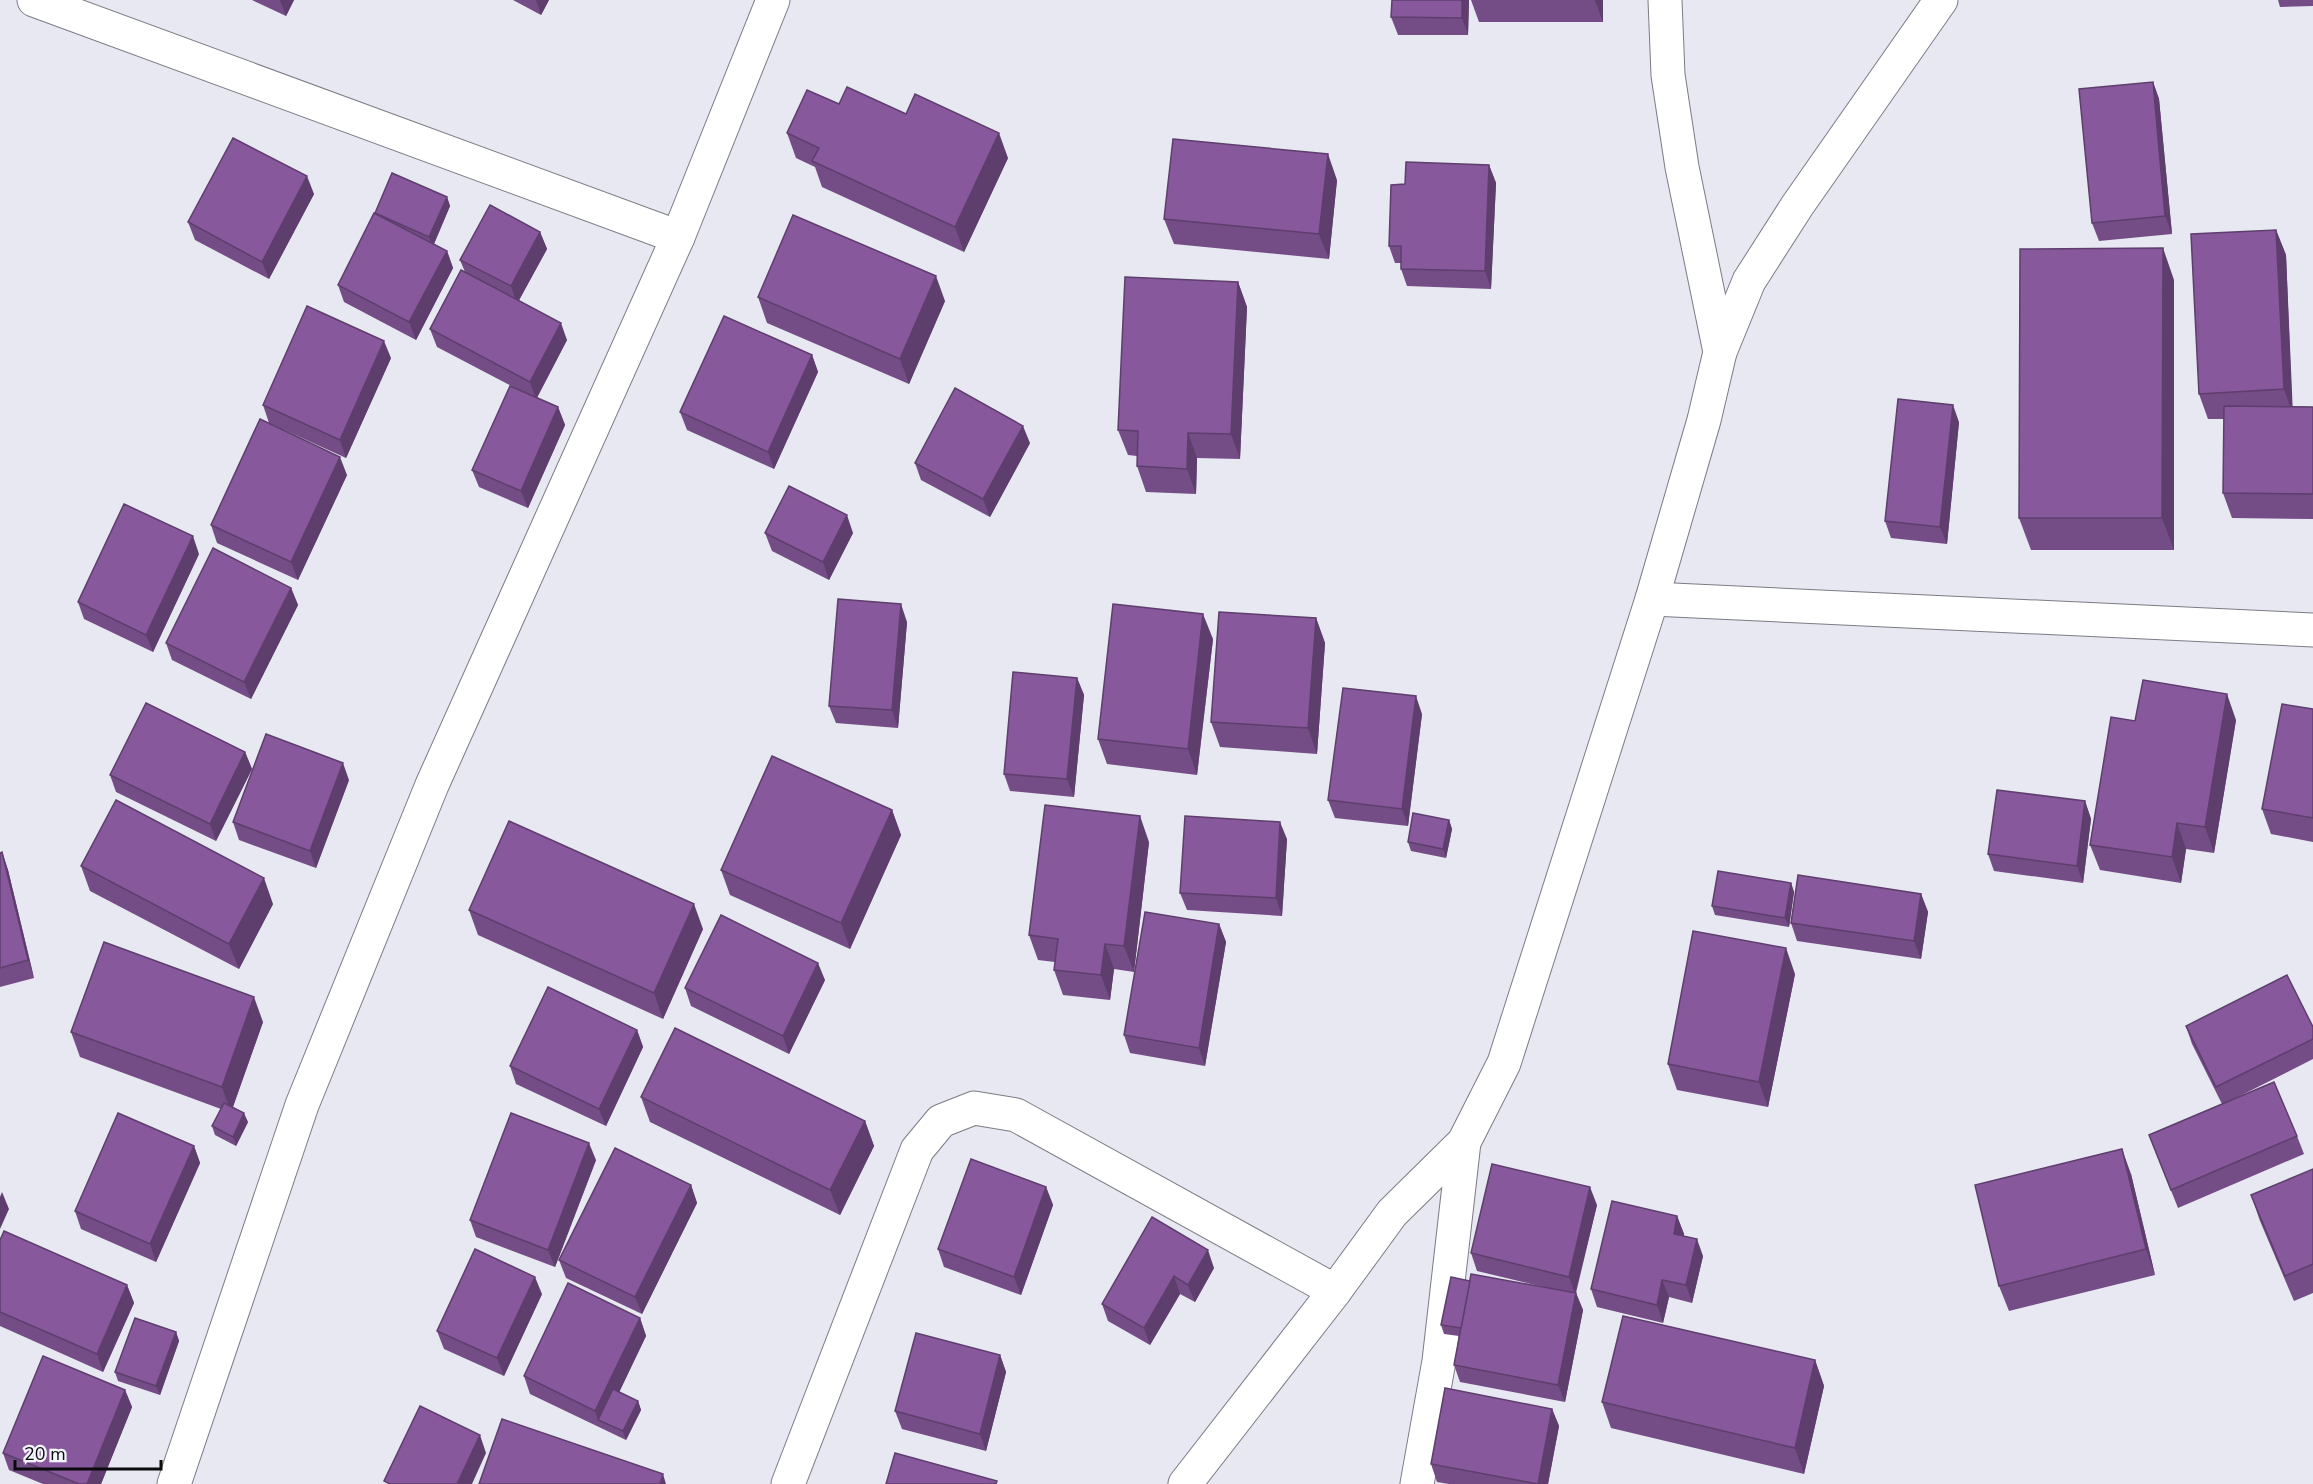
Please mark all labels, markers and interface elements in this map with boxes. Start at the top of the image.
scale bar [15,1433,160,1471]
text: 20 m [24,1442,66,1466]

